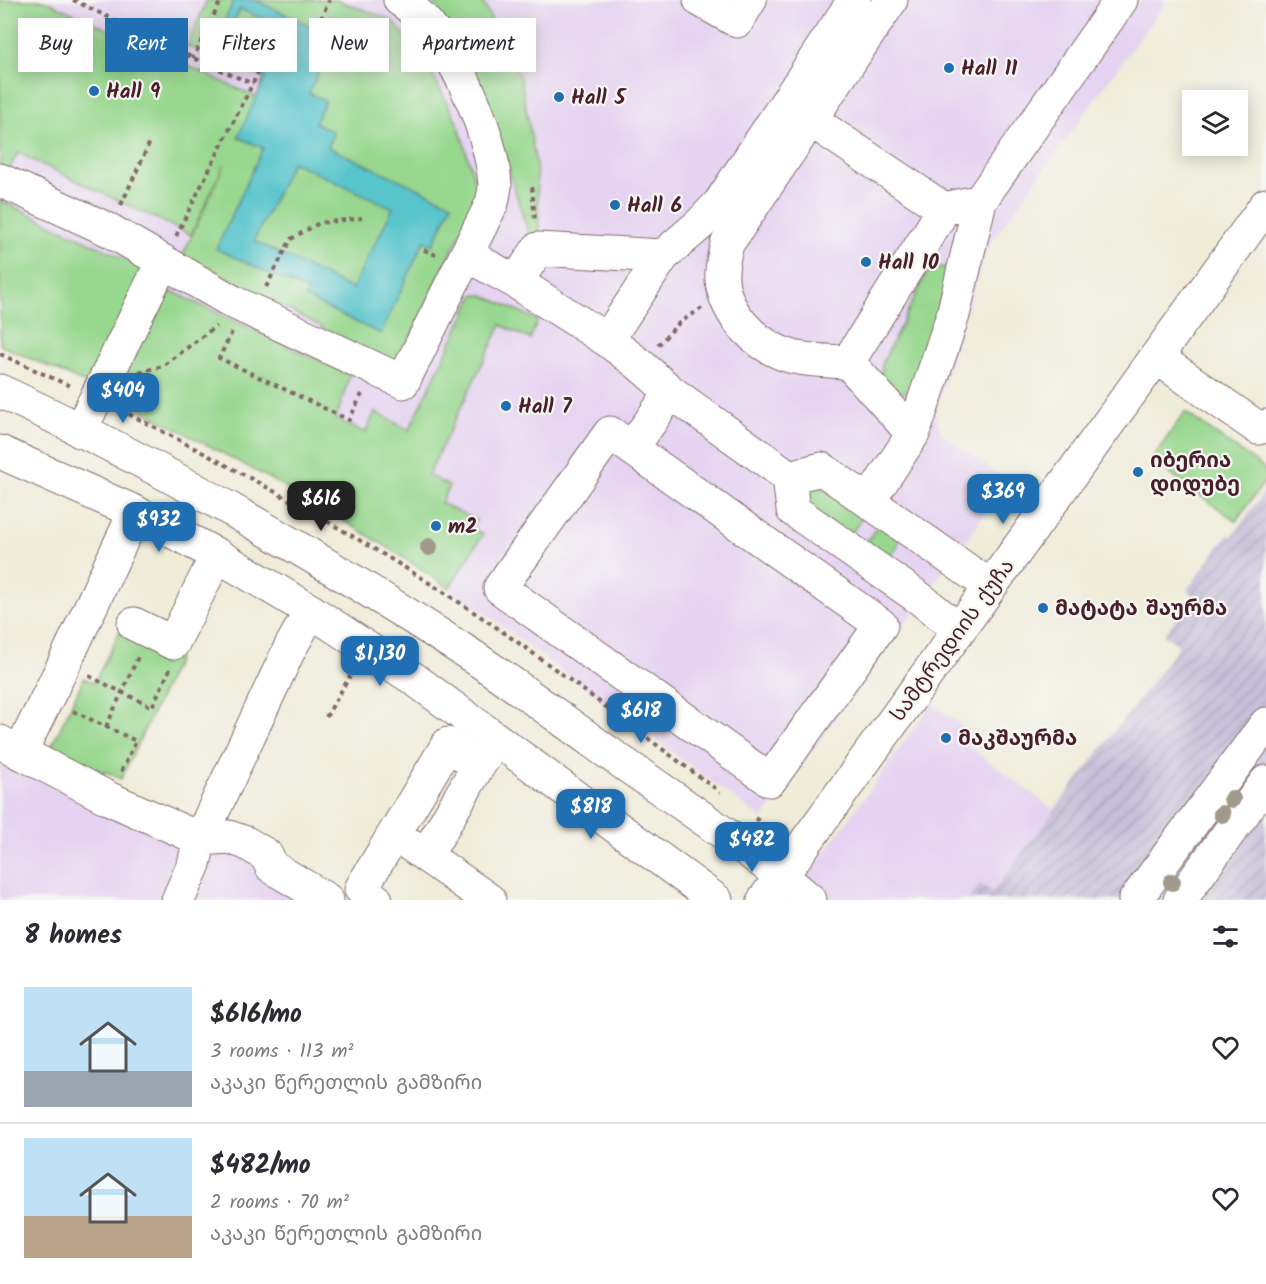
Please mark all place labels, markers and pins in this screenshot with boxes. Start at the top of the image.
place label: Hall 11 [961,53,1018,86]
marker: Hall 11 [942,61,956,75]
place label: Hall 9 [106,76,161,109]
place label: Hall 5 [571,82,628,115]
marker: Hall 9 [87,84,101,98]
marker: Hall 5 [552,90,566,104]
place label: Hall 6 [627,190,682,223]
marker: Hall 6 [608,198,622,212]
place label: Hall 10 [878,247,939,280]
marker: Hall 10 [859,255,873,269]
pin: $404 [87,373,159,424]
place label: Hall 7 [518,391,573,424]
marker: Hall 7 [499,399,513,413]
place label: იბერია დიდუბე [1150,445,1240,502]
marker: იბერია დიდუბე [1131,465,1145,479]
pin: $369 [967,474,1039,525]
pin: $616 [285,481,357,532]
pin: $932 [123,502,195,553]
place label: m2 [448,511,477,544]
marker: m2 [429,519,443,533]
place label: მატატა შაურმა [1055,593,1227,626]
marker: მატატა შაურმა [1036,601,1050,615]
pin: $1,130 [331,636,429,687]
pin: $618 [605,693,677,744]
place label: მაკშაურმა [958,723,1077,756]
marker: მაკშაურმა [939,731,953,745]
pin: $818 [555,789,627,840]
pin: $482 [716,822,788,873]

